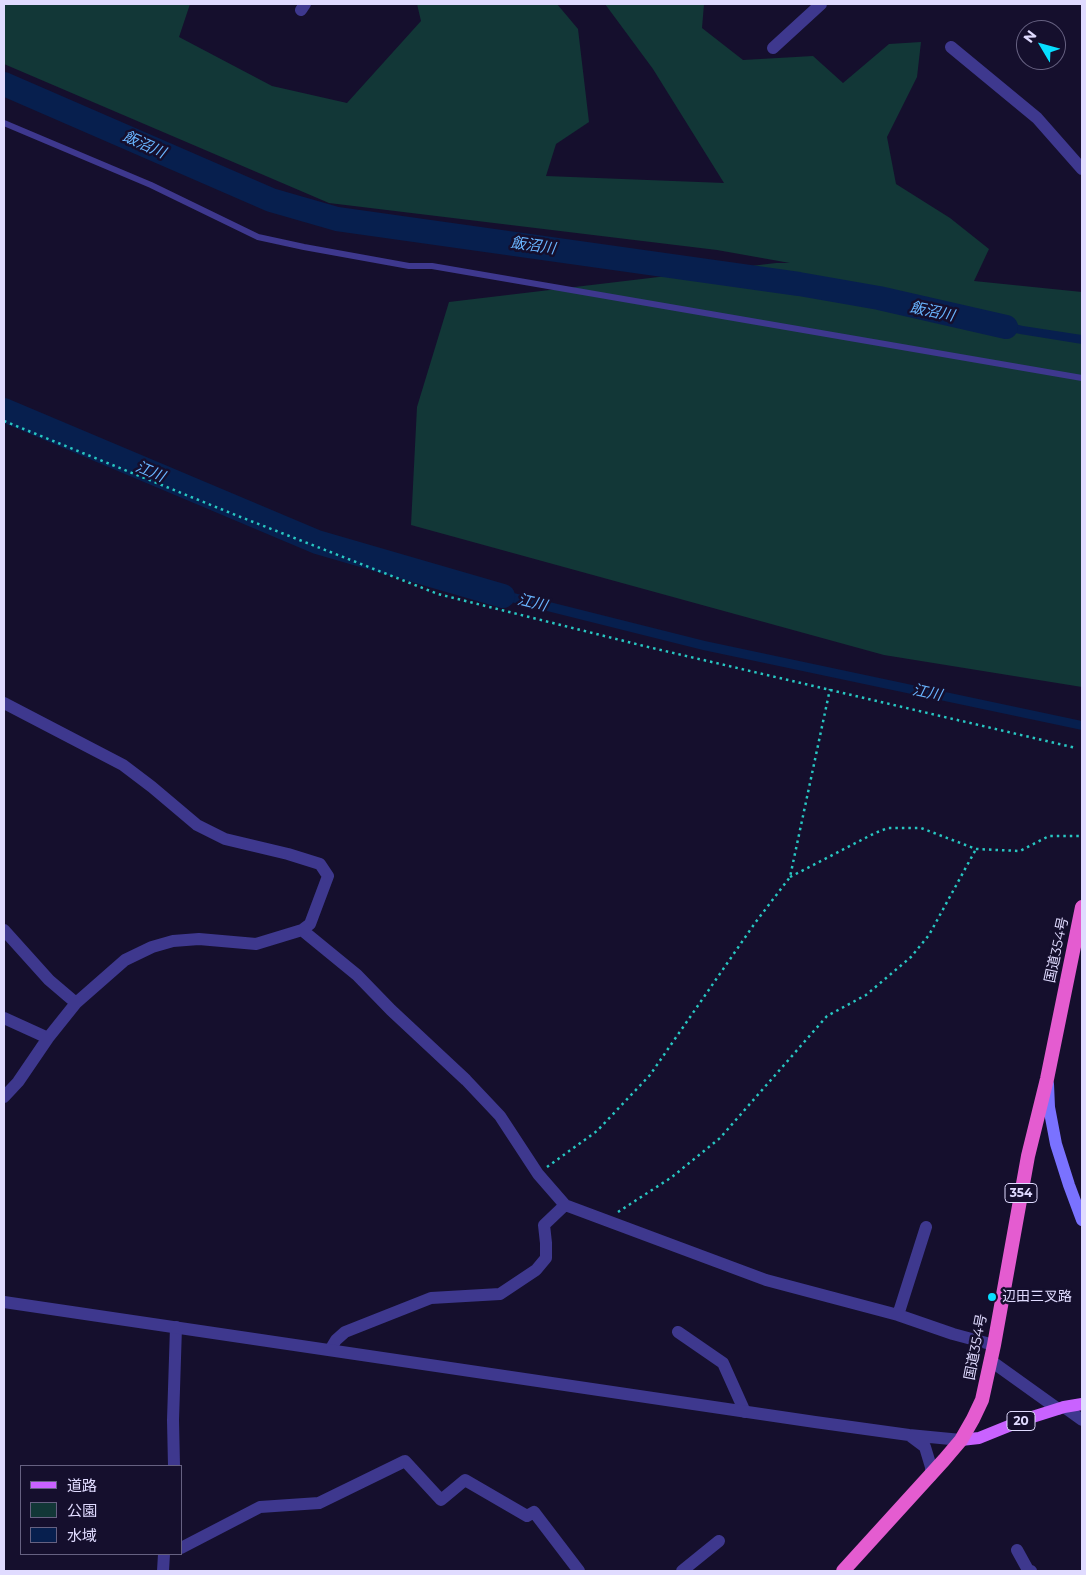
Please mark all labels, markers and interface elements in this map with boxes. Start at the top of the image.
north arrow [1016,20,1066,70]
text: N [1019,27,1040,47]
water label: 飯沼川 [120,128,168,162]
water label: 飯沼川 [509,234,557,258]
water label: 飯沼川 [908,299,956,325]
water label: 江川 [133,458,167,486]
water label: 江川 [515,591,549,615]
water label: 江川 [910,681,944,705]
street label: 国道354号 [1042,916,1072,984]
road number: 354 [1005,1184,1037,1202]
place label: 辺田三叉路 [1002,1289,1072,1305]
marker: 辺田三叉路 [986,1291,998,1303]
street label: 国道354号 [961,1313,991,1381]
road number: 20 [1007,1412,1035,1430]
legend [20,1465,182,1555]
text: 道路 [67,1476,97,1495]
text: 公園 [67,1501,97,1520]
text: 水域 [67,1526,97,1545]

